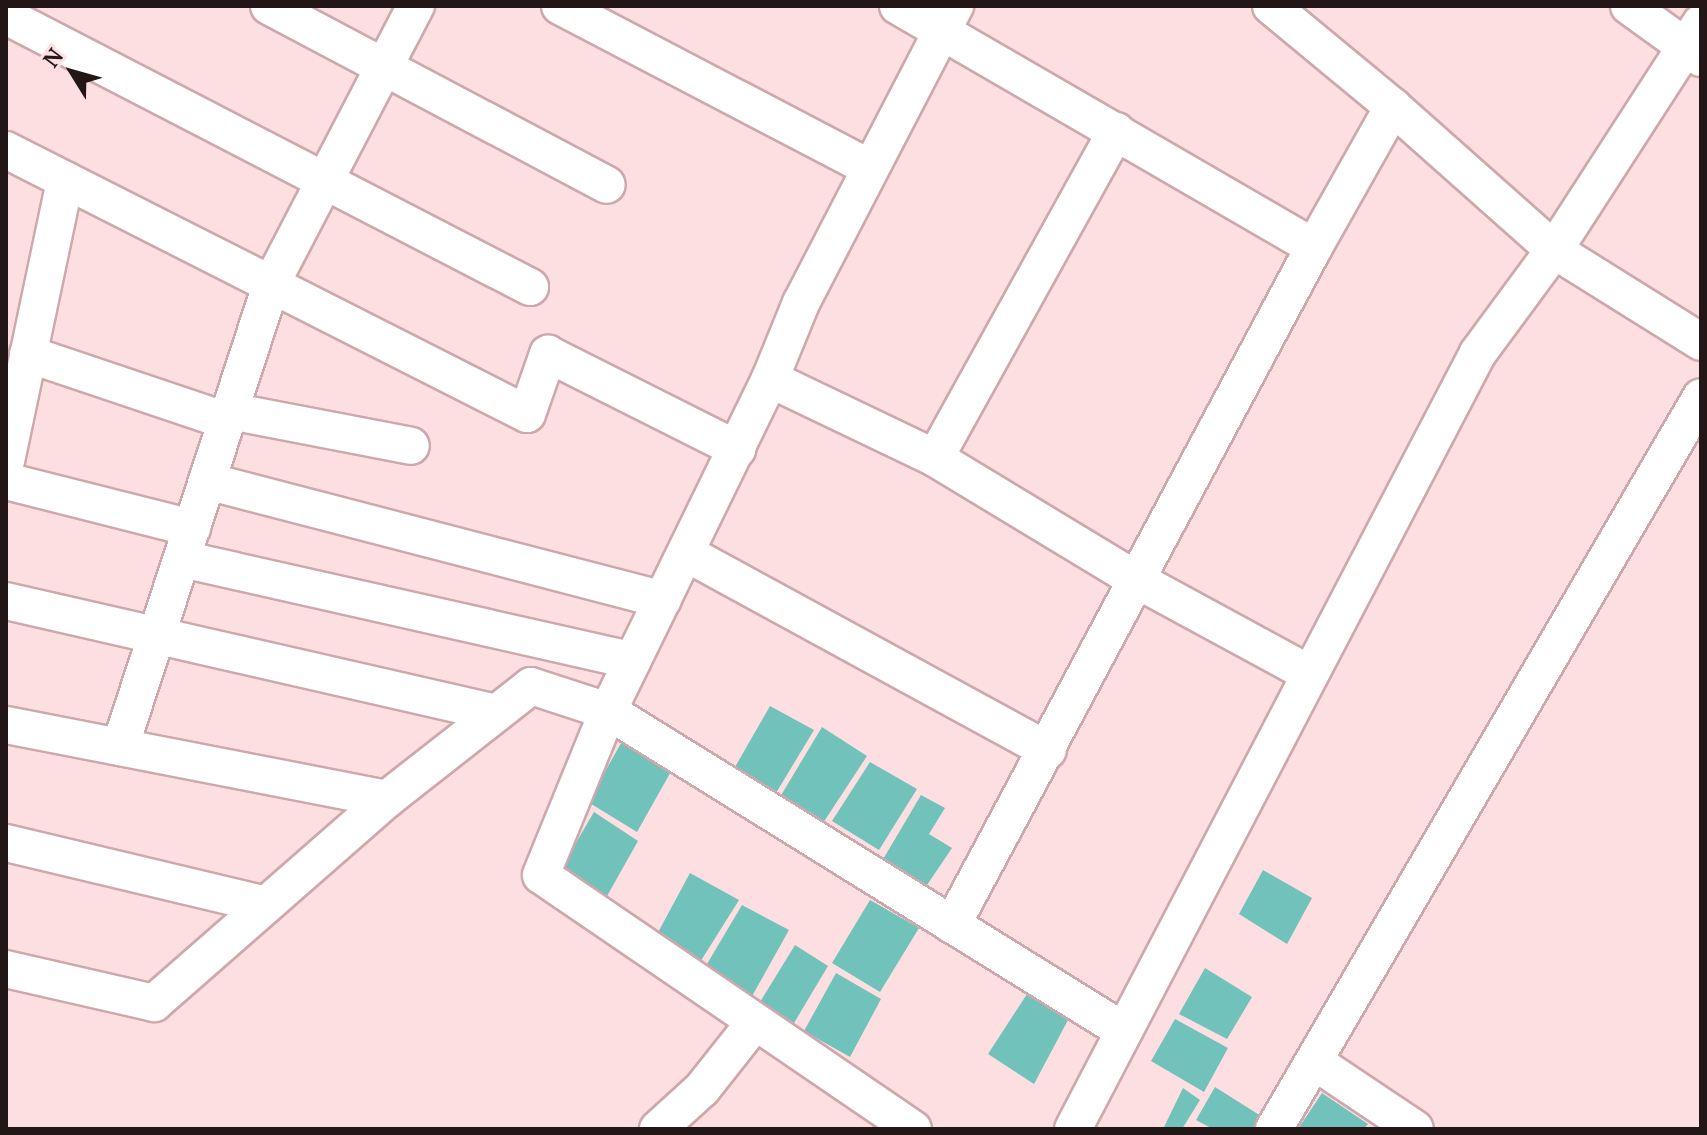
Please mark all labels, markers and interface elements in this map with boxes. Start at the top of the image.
north arrow [32,32,112,112]
text: N [36,42,69,73]

